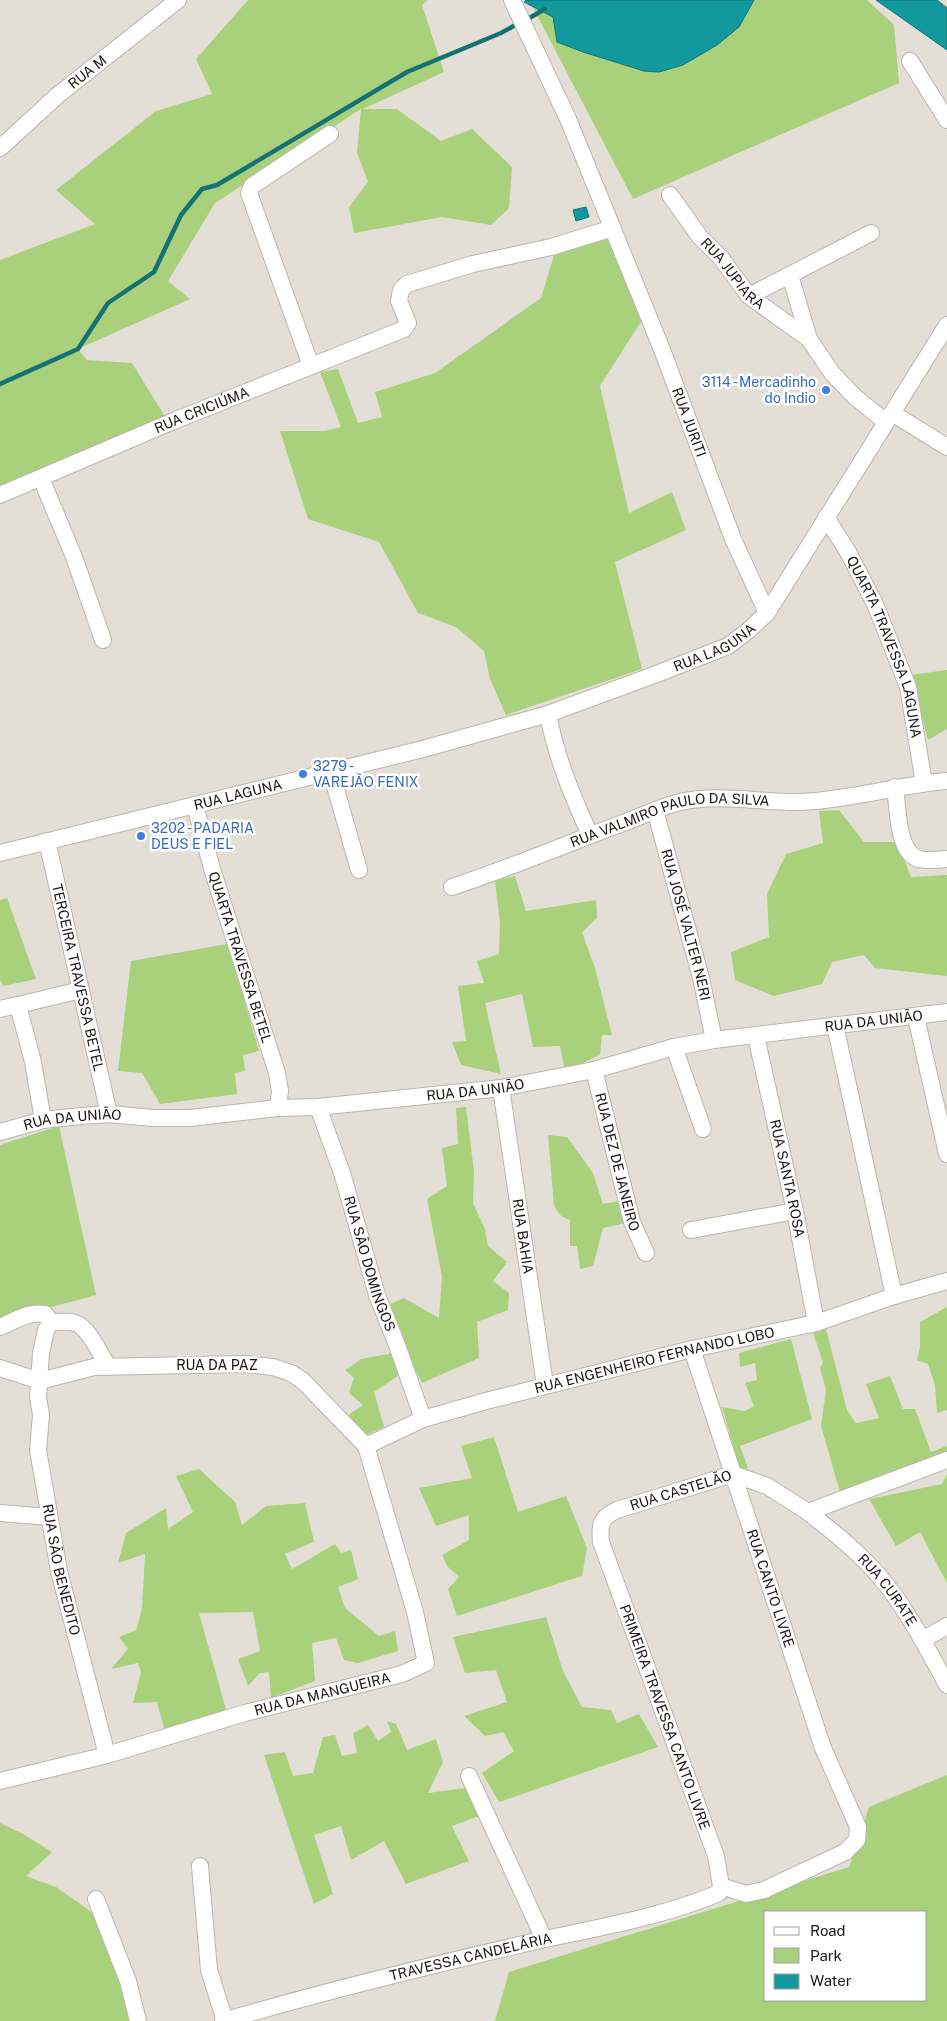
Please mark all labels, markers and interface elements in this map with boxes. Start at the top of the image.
street label: RUA M [65,52,110,92]
street label: RUA JUPIARA [698,235,768,313]
place label: 3114 - Mercadinho do Indio [702,374,816,406]
street label: RUA CRICIÚMA [152,384,251,436]
marker: 3114 - Mercadinho do Indio [820,384,832,396]
street label: RUA JURITI [669,385,709,459]
street label: QUARTA TRAVESSA LAGUNA [844,553,924,739]
street label: RUA LAGUNA [671,620,759,675]
place label: 3279 - VAREJÃO FENIX [313,758,419,790]
marker: 3279 - VAREJÃO FENIX [297,768,309,780]
street label: RUA LAGUNA [192,776,284,813]
street label: RUA VALMIRO PAULO DA SILVA [568,790,770,850]
place label: 3202 - PADARIA DEUS E FIEL [151,820,254,852]
marker: 3202 - PADARIA DEUS E FIEL [135,830,147,842]
street label: RUA JOSÉ VALTER NERI [658,847,714,1002]
street label: QUARTA TRAVESSA BETEL [205,870,275,1045]
street label: TERCEIRA TRAVESSA BETEL [49,882,107,1073]
street label: RUA DA UNIÃO [824,1007,924,1035]
street label: RUA DA UNIÃO [426,1076,526,1104]
street label: RUA DEZ DE JANEIRO [592,1091,643,1234]
street label: RUA DA UNIÃO [22,1105,122,1133]
street label: RUA SANTA ROSA [767,1118,808,1239]
street label: RUA SÃO DOMINGOS [341,1194,399,1334]
street label: RUA BAHIA [510,1198,536,1275]
street label: RUA ENGENHEIRO FERNANDO LOBO [533,1324,776,1396]
street label: RUA DA PAZ [176,1357,258,1373]
street label: RUA CASTELÃO [628,1467,733,1513]
street label: RUA SÃO BENEDITO [40,1503,83,1637]
street label: RUA CANTO LIVRE [744,1527,797,1650]
street label: RUA CURATE [855,1551,920,1629]
street label: PRIMEIRA TRAVESSA CANTO LIVRE [617,1602,713,1832]
street label: RUA DA MANGUEIRA [253,1669,392,1718]
legend [764,1911,927,2001]
text: Road [810,1922,846,1939]
street label: TRAVESSA CANDELÁRIA [388,1930,554,1984]
text: Park [810,1947,842,1964]
text: Water [810,1972,852,1989]

